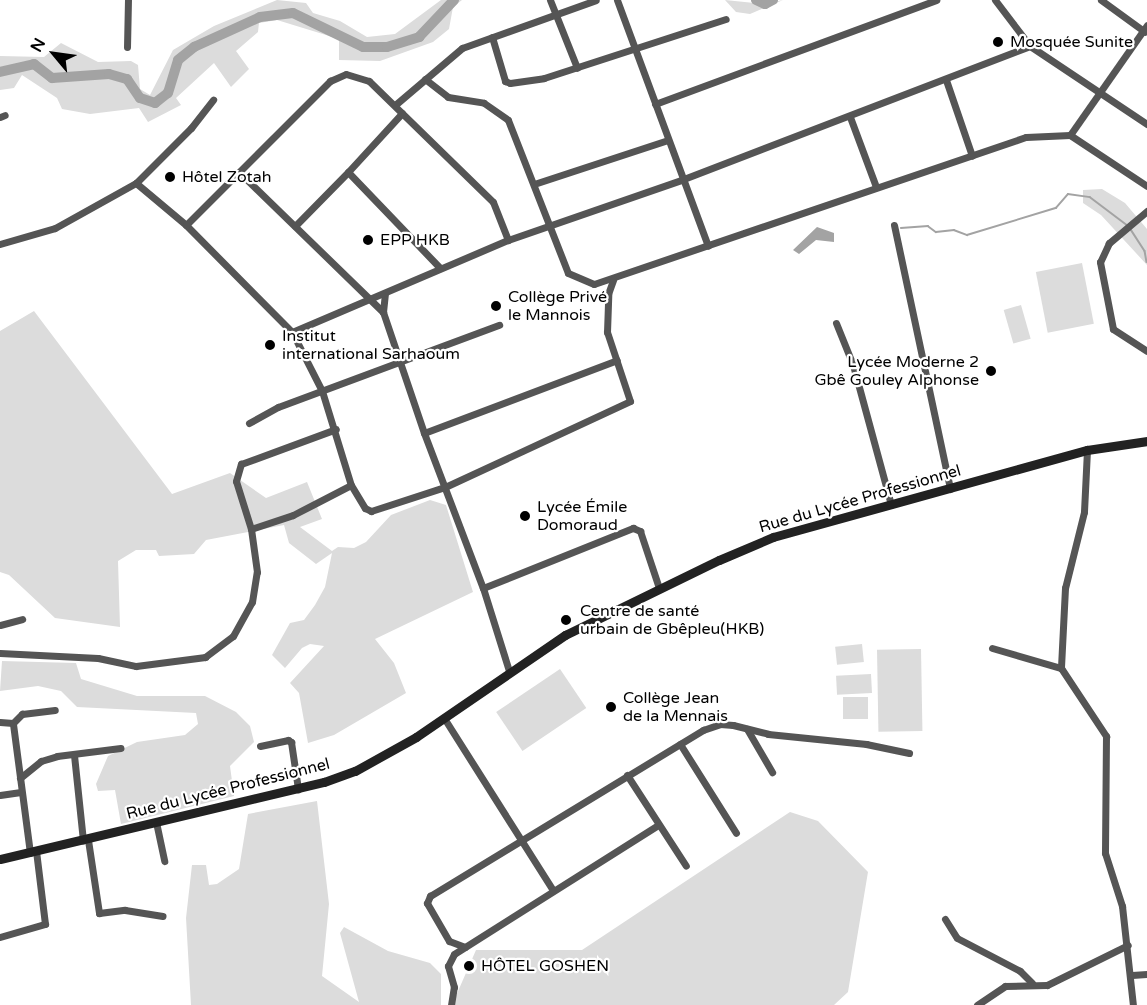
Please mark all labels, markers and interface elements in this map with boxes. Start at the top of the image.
north arrow [24,24,84,84]
place label: Mosquée Sunite [1010,32,1133,52]
text: N [26,35,50,56]
marker: Mosquée Sunite [991,35,1005,49]
place label: Hôtel Zotah [182,167,271,187]
marker: Hôtel Zotah [163,170,177,184]
place label: EPP HKB [380,230,450,250]
marker: EPP HKB [361,233,375,247]
place label: Collège Privé le Mannois [508,287,607,325]
marker: Collège Privé le Mannois [489,299,503,313]
place label: Institut international Sarhaoum [282,326,460,364]
marker: Institut international Sarhaoum [263,338,277,352]
place label: Lycée Moderne 2 Gbê Gouley Alphonse [814,352,979,390]
marker: Lycée Moderne 2 Gbê Gouley Alphonse [984,364,998,378]
street label: Rue du Lycée Professionnel [757,461,963,537]
place label: Lycée Émile Domoraud [537,497,627,535]
marker: Lycée Émile Domoraud [518,509,532,523]
place label: Centre de santé urbain de Gbêpleu(HKB) [580,601,764,639]
marker: Centre de santé urbain de Gbêpleu(HKB) [557,611,575,629]
place label: Collège Jean de la Mennais [623,688,728,726]
marker: Collège Jean de la Mennais [604,700,618,714]
street label: Rue du Lycée Professionnel [124,754,332,824]
place label: HÔTEL GOSHEN [481,956,609,976]
marker: HÔTEL GOSHEN [462,959,476,973]

